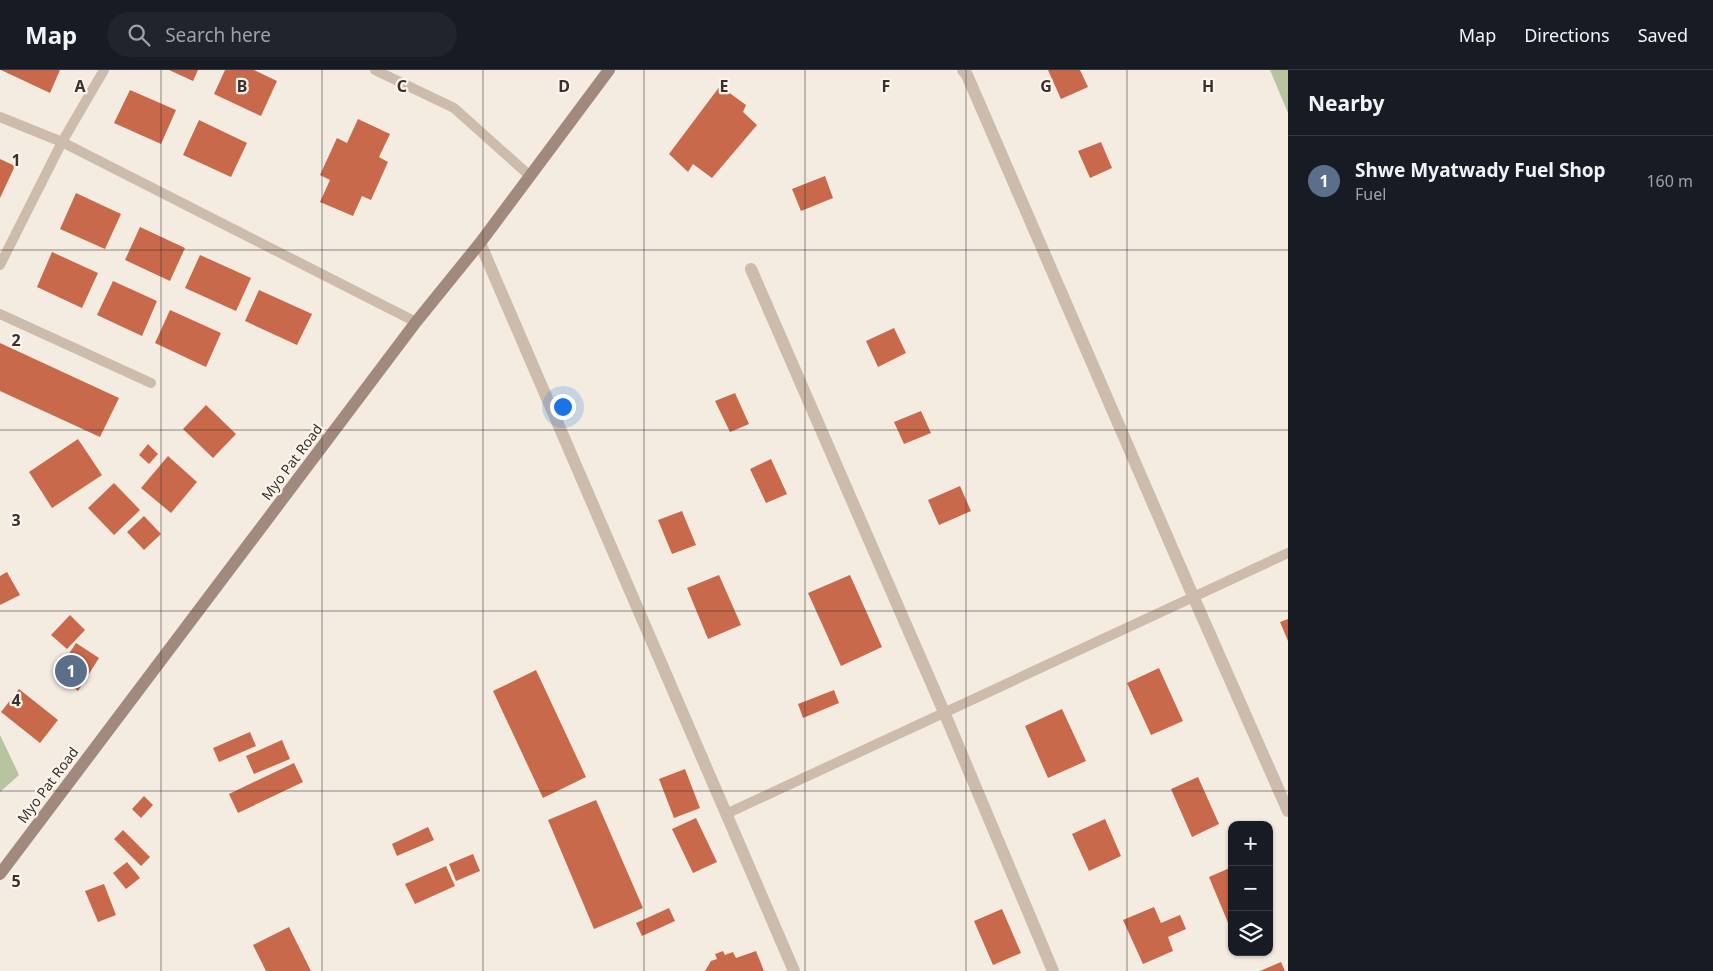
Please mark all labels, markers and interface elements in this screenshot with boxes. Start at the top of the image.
search box [107,12,457,57]
text: Map [25,18,77,51]
icon: search [125,21,153,49]
text: Search here [165,22,271,48]
text: Map [1459,23,1496,47]
text: Directions [1524,23,1610,47]
text: Saved [1638,23,1688,47]
text: A [74,75,86,97]
text: B [237,75,247,97]
text: C [397,75,407,97]
text: D [558,75,570,97]
text: E [720,75,729,97]
text: F [882,75,890,97]
text: G [1040,75,1052,97]
text: H [1202,75,1214,97]
text: Nearby [1308,89,1384,117]
text: 1 [11,149,21,171]
text: Shwe Myatwady Fuel Shop [1355,157,1606,183]
text: 1 [1319,170,1329,192]
text: 160 m [1646,170,1693,192]
text: Fuel [1355,183,1386,205]
text: 2 [11,329,21,351]
your location [550,394,576,420]
street label: Myo Pat Road [257,420,326,504]
text: 3 [11,509,21,531]
pin: 1 [55,652,87,690]
text: 4 [11,689,21,711]
street label: Myo Pat Road [13,743,82,827]
map controls [1228,821,1273,956]
button: + [1228,821,1273,866]
button: − [1228,866,1273,911]
text: 5 [11,870,21,892]
button: layers [1228,911,1273,956]

